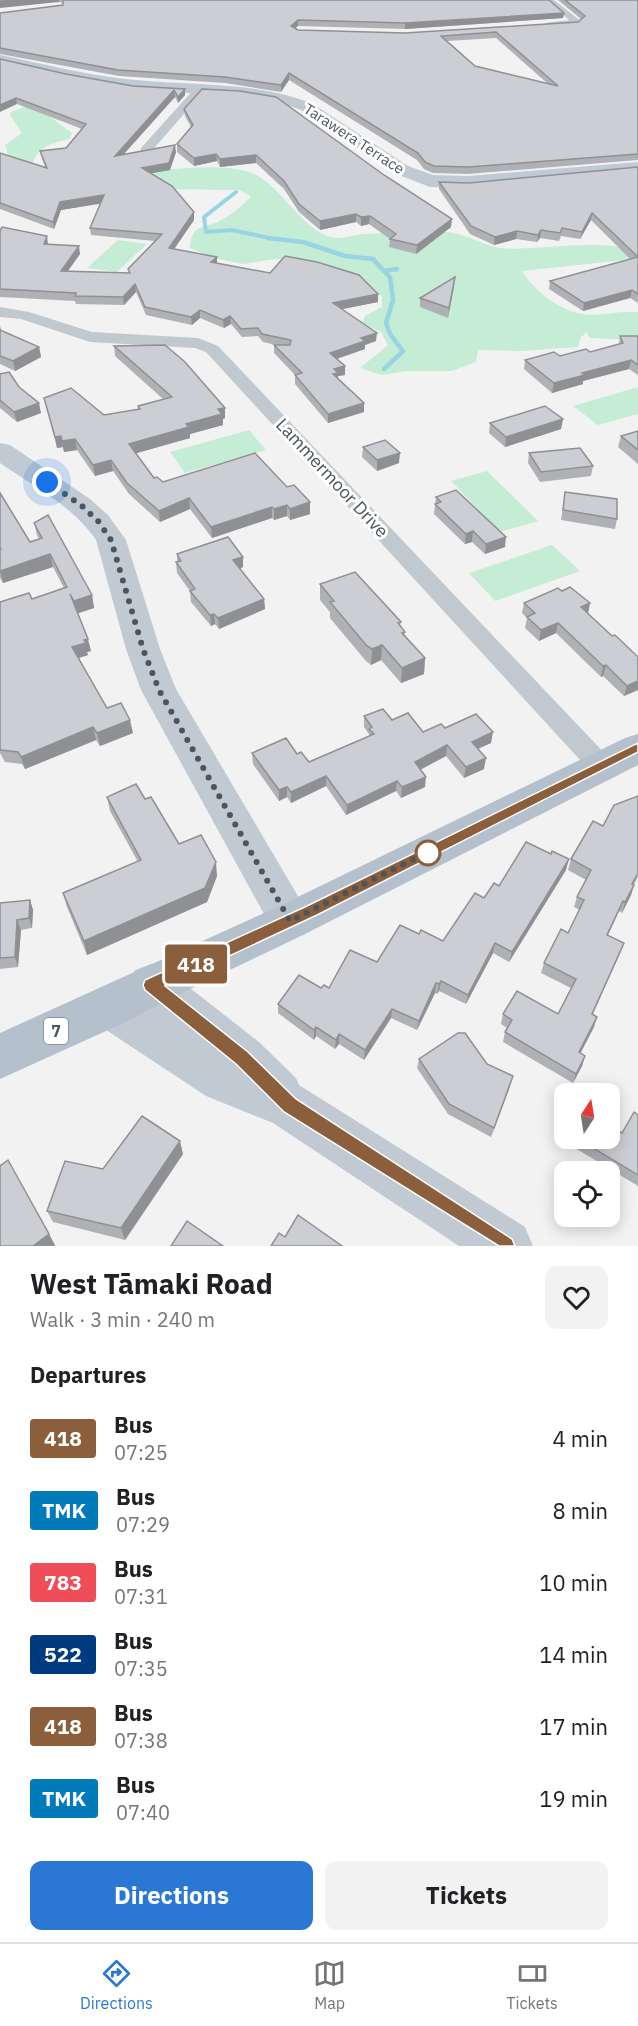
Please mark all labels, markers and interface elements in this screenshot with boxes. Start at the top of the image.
street label: Tarawera Terrace [300,99,408,178]
street label: Lammermoor Drive [271,413,394,542]
your location [32,467,62,497]
unlabelled marker [415,840,441,866]
line badge: 418 [162,944,230,984]
text: 418 [177,950,215,978]
road number: 7 [44,1018,68,1044]
north arrow [554,1083,620,1149]
map controls [554,1083,620,1227]
button: locate [554,1161,620,1227]
text: West Tāmaki Road [30,1265,273,1302]
button: heart [545,1266,608,1329]
text: Walk · 3 min · 240 m [30,1306,215,1333]
text: Departures [30,1360,146,1389]
text: Bus [114,1410,153,1439]
text: 418 [44,1424,82,1452]
text: 4 min [552,1424,608,1453]
text: 07:25 [114,1439,168,1466]
text: Bus [116,1482,155,1511]
text: TMK [42,1496,86,1524]
text: 8 min [552,1496,608,1525]
text: 07:29 [116,1511,170,1538]
text: Bus [114,1554,153,1583]
text: 783 [44,1568,82,1596]
text: 10 min [539,1568,608,1597]
text: 07:31 [114,1583,168,1610]
text: Bus [114,1626,153,1655]
text: 522 [44,1640,82,1668]
text: 14 min [539,1640,608,1669]
text: 07:35 [114,1655,168,1682]
text: Bus [114,1698,153,1727]
text: 418 [44,1712,82,1740]
text: 17 min [539,1712,608,1741]
text: 07:38 [114,1727,168,1754]
text: Bus [116,1770,155,1799]
text: TMK [42,1784,86,1812]
text: 19 min [539,1784,608,1813]
text: 07:40 [116,1799,170,1826]
button: Directions [30,1861,313,1930]
button: Tickets [325,1861,608,1930]
tab: Directions [80,1957,153,2013]
tab: Map [313,1957,346,2013]
tab: Tickets [506,1957,558,2013]

